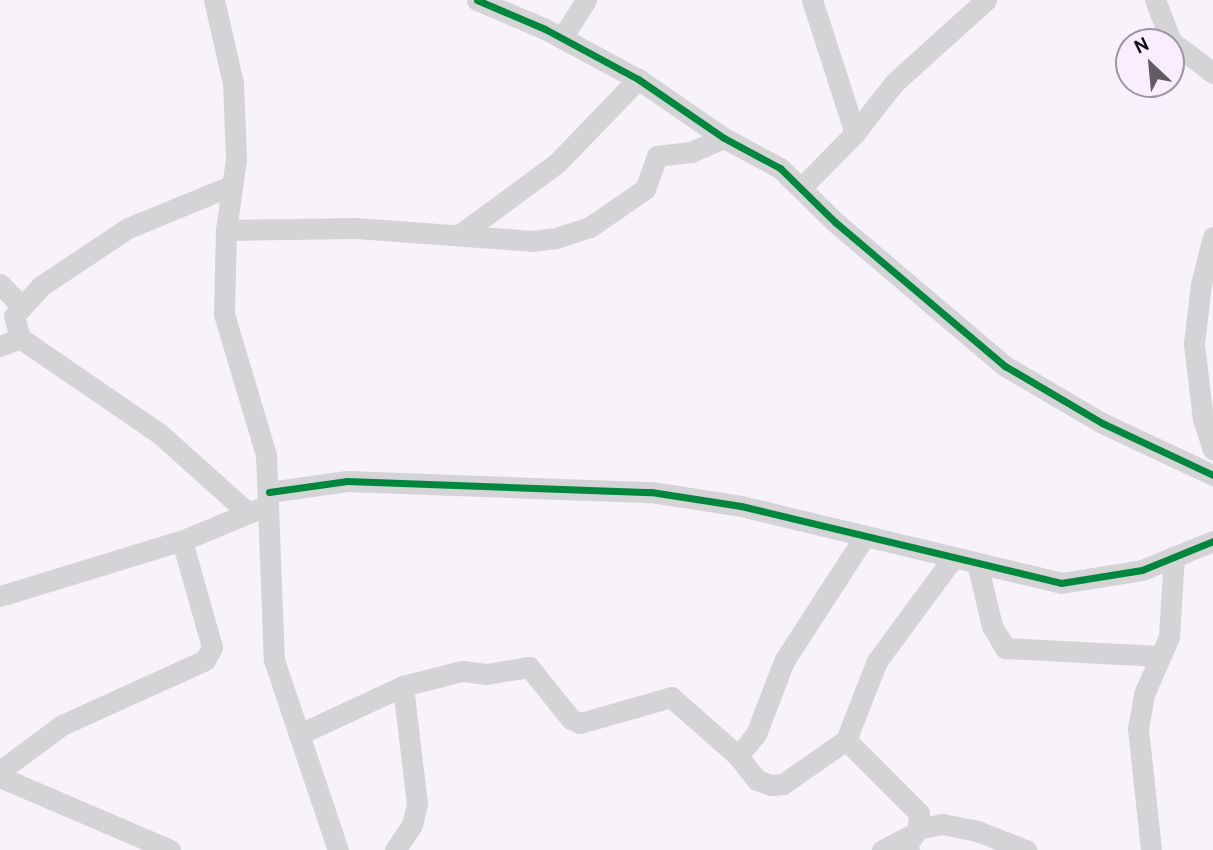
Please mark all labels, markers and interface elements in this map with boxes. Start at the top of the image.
north arrow [1115,28,1185,98]
text: N [1130,32,1153,59]

